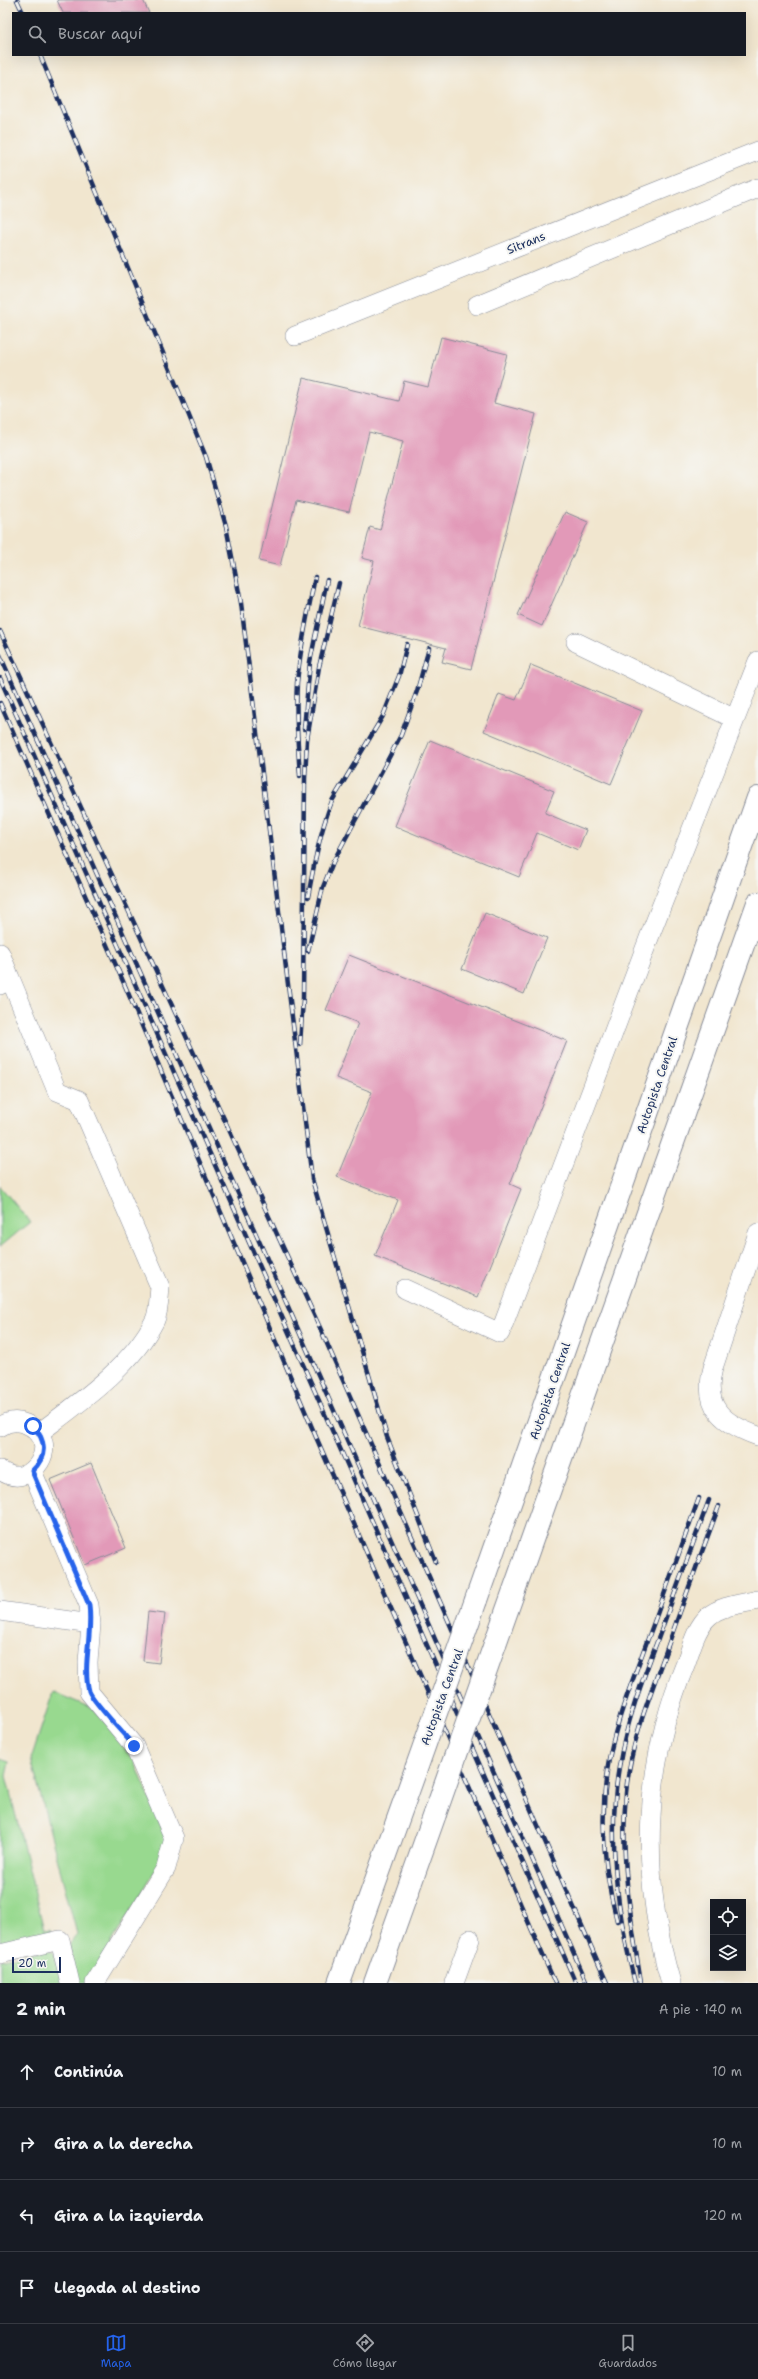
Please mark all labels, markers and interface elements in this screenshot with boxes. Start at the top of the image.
search box [12,12,746,56]
icon: search [26,23,48,45]
text: Buscar aquí [58,24,142,44]
street label: Sitrans [504,228,548,258]
street label: Autopista Central [633,1034,681,1136]
street label: Autopista Central [526,1340,574,1442]
route start [24,1417,42,1435]
street label: Autopista Central [417,1646,467,1748]
route end [125,1737,143,1755]
map controls [710,1899,746,1971]
button: locate [710,1899,746,1935]
button: layers [710,1935,746,1971]
scale bar [12,1955,61,1974]
text: 20 m [18,1956,46,1971]
text: 2 min [16,1998,66,2020]
text: A pie · 140 m [659,2001,742,2018]
icon: ahead [16,2061,38,2083]
text: Continúa [54,2062,123,2082]
text: 10 m [712,2063,742,2080]
icon: right [16,2133,38,2155]
text: Gira a la derecha [54,2134,193,2154]
text: 10 m [712,2135,742,2152]
icon: left [16,2205,38,2227]
text: Gira a la izquierda [54,2206,203,2226]
text: 120 m [704,2207,742,2224]
icon: arrive [16,2277,38,2299]
text: Llegada al destino [54,2278,201,2298]
tab: Mapa [101,2332,131,2371]
tab: Cómo llegar [333,2332,397,2371]
tab: Guardados [599,2332,657,2371]

